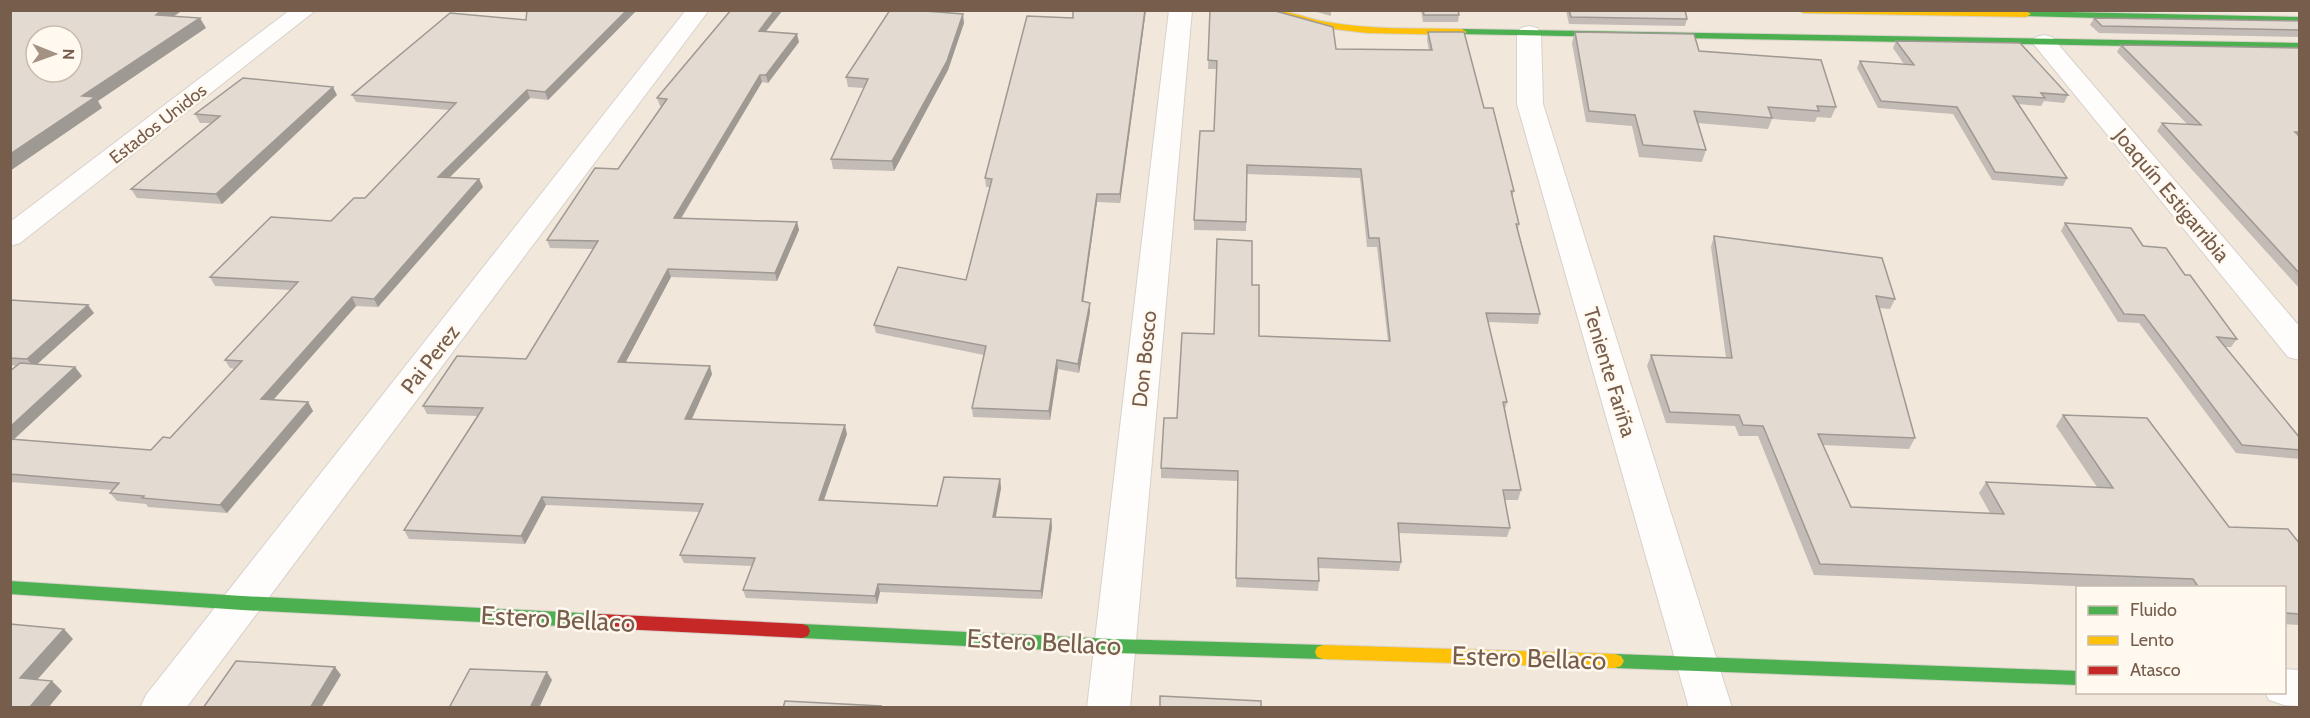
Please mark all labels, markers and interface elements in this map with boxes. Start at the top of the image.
north arrow [24,24,84,84]
text: N [59,48,78,60]
street label: Estados Unidos [105,79,211,169]
street label: Joaquín Estigarribia [2108,122,2235,267]
street label: Teniente Fariña [1578,304,1642,440]
street label: Don Bosco [1127,310,1161,408]
street label: Pai Perez [395,320,465,398]
legend [2076,586,2286,694]
street label: Estero Bellaco [480,599,636,639]
text: Fluido [2130,599,2177,621]
street label: Estero Bellaco [966,622,1122,662]
text: Lento [2130,629,2174,651]
street label: Estero Bellaco [1451,639,1607,677]
text: Atasco [2130,659,2181,681]

